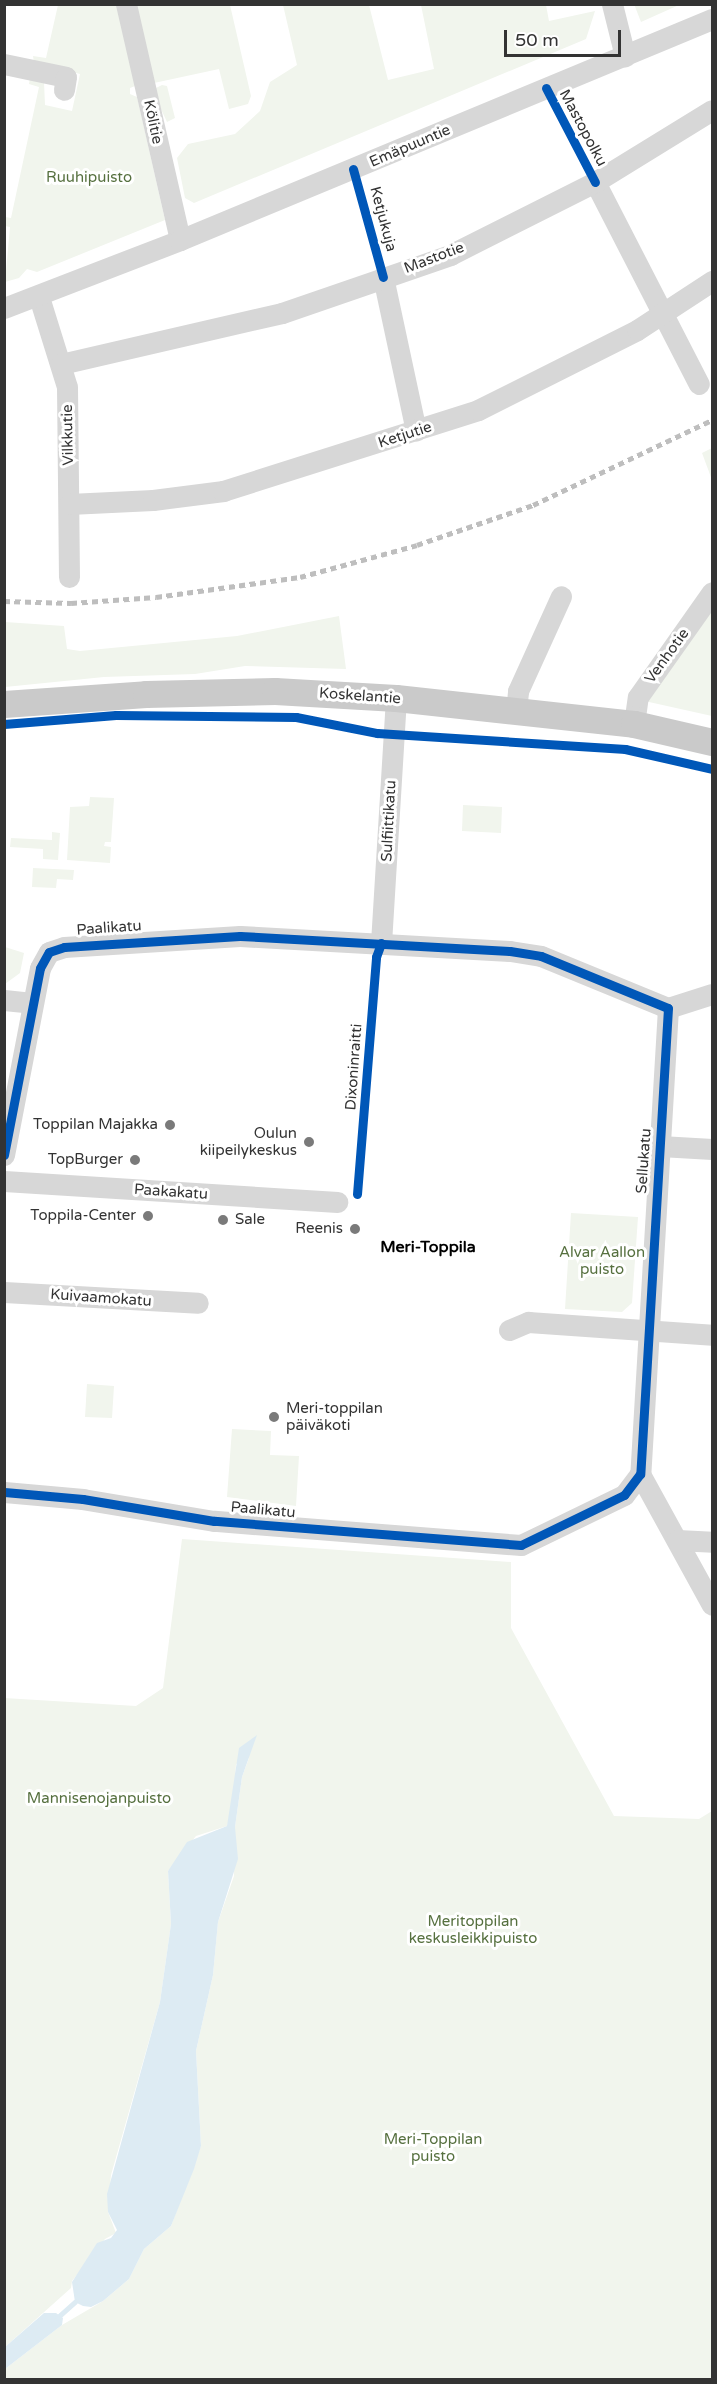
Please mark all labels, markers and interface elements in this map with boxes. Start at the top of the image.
scale bar [507,18,624,56]
text: 50 m [515,29,559,51]
street label: Mastopolku [555,86,611,170]
street label: Kölitie [140,98,166,146]
street label: Emäpuuntie [367,121,453,171]
park label: Ruuhipuisto [46,169,132,187]
street label: Ketjukuja [366,184,400,254]
street label: Mastotie [402,238,466,278]
street label: Vilkkutie [58,404,78,466]
street label: Ketjutie [376,418,434,452]
street label: Venhotie [641,625,693,687]
street label: Koskelantie [318,684,402,708]
street label: Sulfiittikatu [378,780,400,862]
street label: Paalikatu [76,917,142,939]
street label: Dixoninraitti [342,1023,366,1111]
place label: Toppilan Majakka [33,1116,158,1134]
marker: Toppilan Majakka [163,1118,177,1132]
place label: Oulun kiipeilykeskus [200,1124,297,1159]
street label: Sellukatu [633,1128,655,1194]
marker: Oulun kiipeilykeskus [302,1135,316,1149]
place label: TopBurger [48,1151,123,1169]
marker: TopBurger [128,1153,142,1167]
street label: Paakakatu [133,1180,209,1204]
place label: Toppila-Center [30,1207,136,1225]
marker: Toppila-Center [141,1209,155,1223]
place label: Sale [235,1211,265,1229]
marker: Sale [216,1213,230,1227]
place label: Reenis [295,1220,343,1238]
marker: Reenis [348,1222,362,1236]
district label: Meri-Toppila [380,1237,476,1257]
park label: Alvar Aallon puisto [559,1243,645,1278]
street label: Kuivaamokatu [50,1285,152,1311]
place label: Meri-toppilan päiväkoti [286,1399,383,1434]
marker: Meri-toppilan päiväkoti [267,1410,281,1424]
street label: Paalikatu [230,1498,296,1522]
park label: Mannisenojanpuisto [27,1790,171,1808]
park label: Meritoppilan keskusleikkipuisto [409,1912,537,1947]
park label: Meri-Toppilan puisto [384,2130,482,2165]

